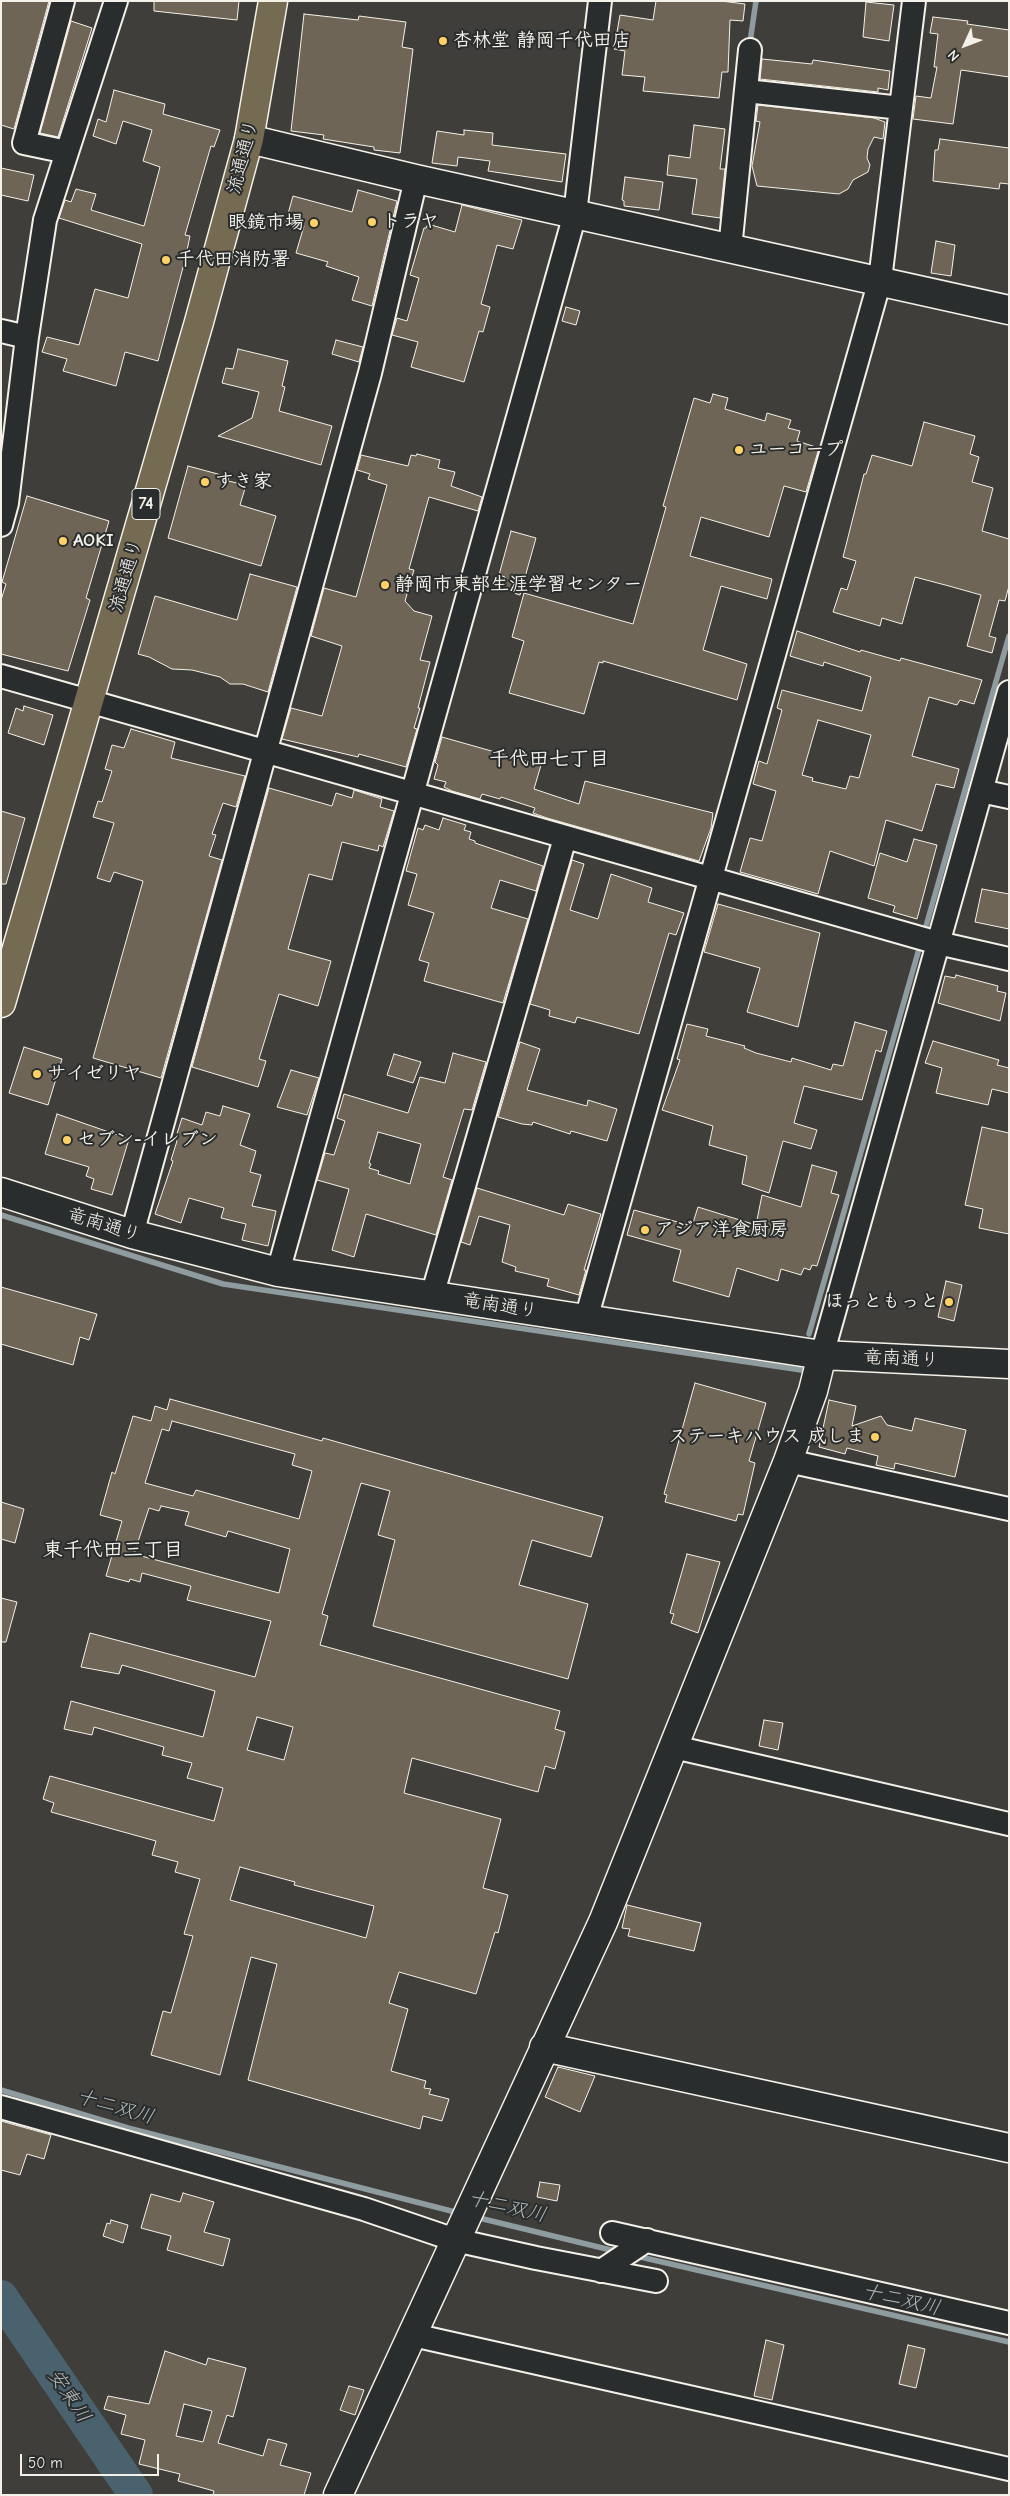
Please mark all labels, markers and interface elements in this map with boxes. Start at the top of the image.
north arrow [940,20,990,70]
place label: 杏林堂 静岡千代田店 [453,30,631,52]
marker: 杏林堂 静岡千代田店 [437,35,449,47]
text: N [944,46,963,65]
street label: 流通通り [223,117,263,197]
place label: トラヤ [382,211,439,233]
place label: 眼鏡市場 [228,212,304,234]
marker: トラヤ [366,216,378,228]
marker: 眼鏡市場 [308,217,320,229]
place label: 千代田消防署 [176,249,290,271]
marker: 千代田消防署 [160,254,172,266]
place label: ユーコープ [749,439,843,461]
marker: ユーコープ [733,444,745,456]
place label: すき家 [215,471,272,493]
marker: すき家 [199,476,211,488]
road number: 74 [132,488,160,520]
place label: AOKI [73,530,114,552]
marker: AOKI [57,535,69,547]
street label: 流通通り [105,536,147,616]
place label: 静岡市東部生涯学習センター [395,574,642,596]
marker: 静岡市東部生涯学習センター [379,579,391,591]
district label: 千代田七丁目 [489,747,609,771]
place label: サイゼリヤ [47,1063,142,1085]
marker: サイゼリヤ [31,1068,43,1080]
place label: セブン-イレブン [77,1129,218,1151]
marker: セブン-イレブン [61,1134,73,1146]
street label: 竜南通り [64,1203,144,1247]
place label: アジア洋食厨房 [655,1219,788,1241]
marker: アジア洋食厨房 [639,1224,651,1236]
street label: 竜南通り [461,1289,539,1323]
place label: ほっともっと [825,1291,939,1313]
marker: ほっともっと [943,1296,955,1308]
street label: 竜南通り [862,1346,940,1372]
place label: ステーキハウス 成しま [668,1426,865,1448]
marker: ステーキハウス 成しま [869,1431,881,1443]
district label: 東千代田三丁目 [43,1538,183,1562]
water label: 十二双川 [73,2084,157,2130]
water label: 十二双川 [465,2186,549,2228]
water label: 十二双川 [859,2279,943,2321]
water label: 安東川 [42,2364,96,2428]
scale bar [22,2444,161,2476]
text: 50 m [28,2454,63,2472]

